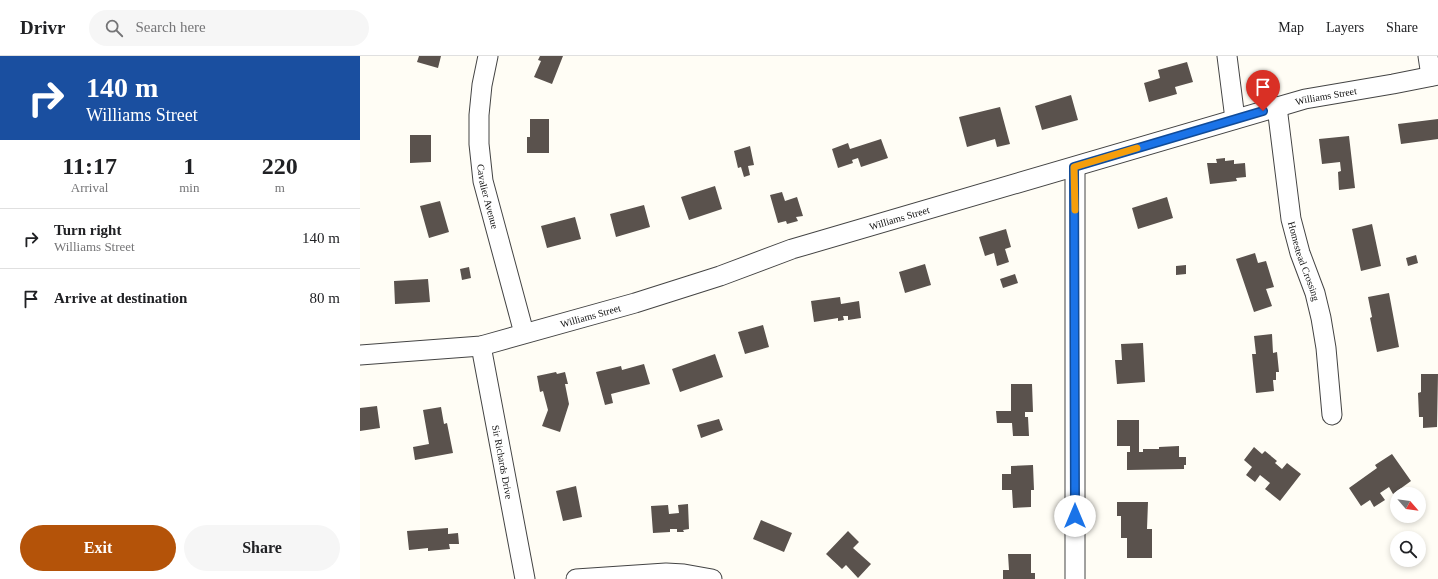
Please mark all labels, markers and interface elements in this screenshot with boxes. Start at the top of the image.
search box [89,10,369,46]
text: Drivr [20,17,65,38]
icon: search [103,17,125,39]
text: Search here [135,19,206,35]
text: Map [1278,20,1304,35]
text: Layers [1326,20,1364,35]
text: Share [1386,20,1418,35]
pin [1246,70,1280,111]
icon: right [20,72,72,124]
text: 140 m [86,72,158,103]
icon: arrive [1252,76,1274,98]
street label: Williams Street [1294,85,1358,108]
text: Williams Street [86,105,198,125]
text: 11:17 [62,153,117,179]
text: 1 [183,153,195,179]
text: 220 [262,153,298,179]
street label: Cavalier Avenue [475,163,501,231]
text: Arrival [71,180,108,195]
text: min [179,180,199,195]
text: m [275,180,285,195]
street label: Williams Street [868,204,931,232]
street label: Homestead Crossing [1286,220,1322,302]
text: Turn right [54,222,121,238]
icon: right [20,228,42,250]
text: 140 m [302,230,340,246]
text: Williams Street [54,239,135,254]
icon: arrive [20,288,42,310]
text: Arrive at destination [54,290,187,306]
text: 80 m [310,290,340,306]
street label: Williams Street [559,302,622,330]
street label: Sir Richards Drive [490,424,515,501]
north arrow [1390,487,1426,523]
map controls [1390,487,1426,567]
position arrow [1054,495,1096,537]
button: Exit [20,525,176,571]
button: Share [184,525,340,571]
button: search [1390,531,1426,567]

